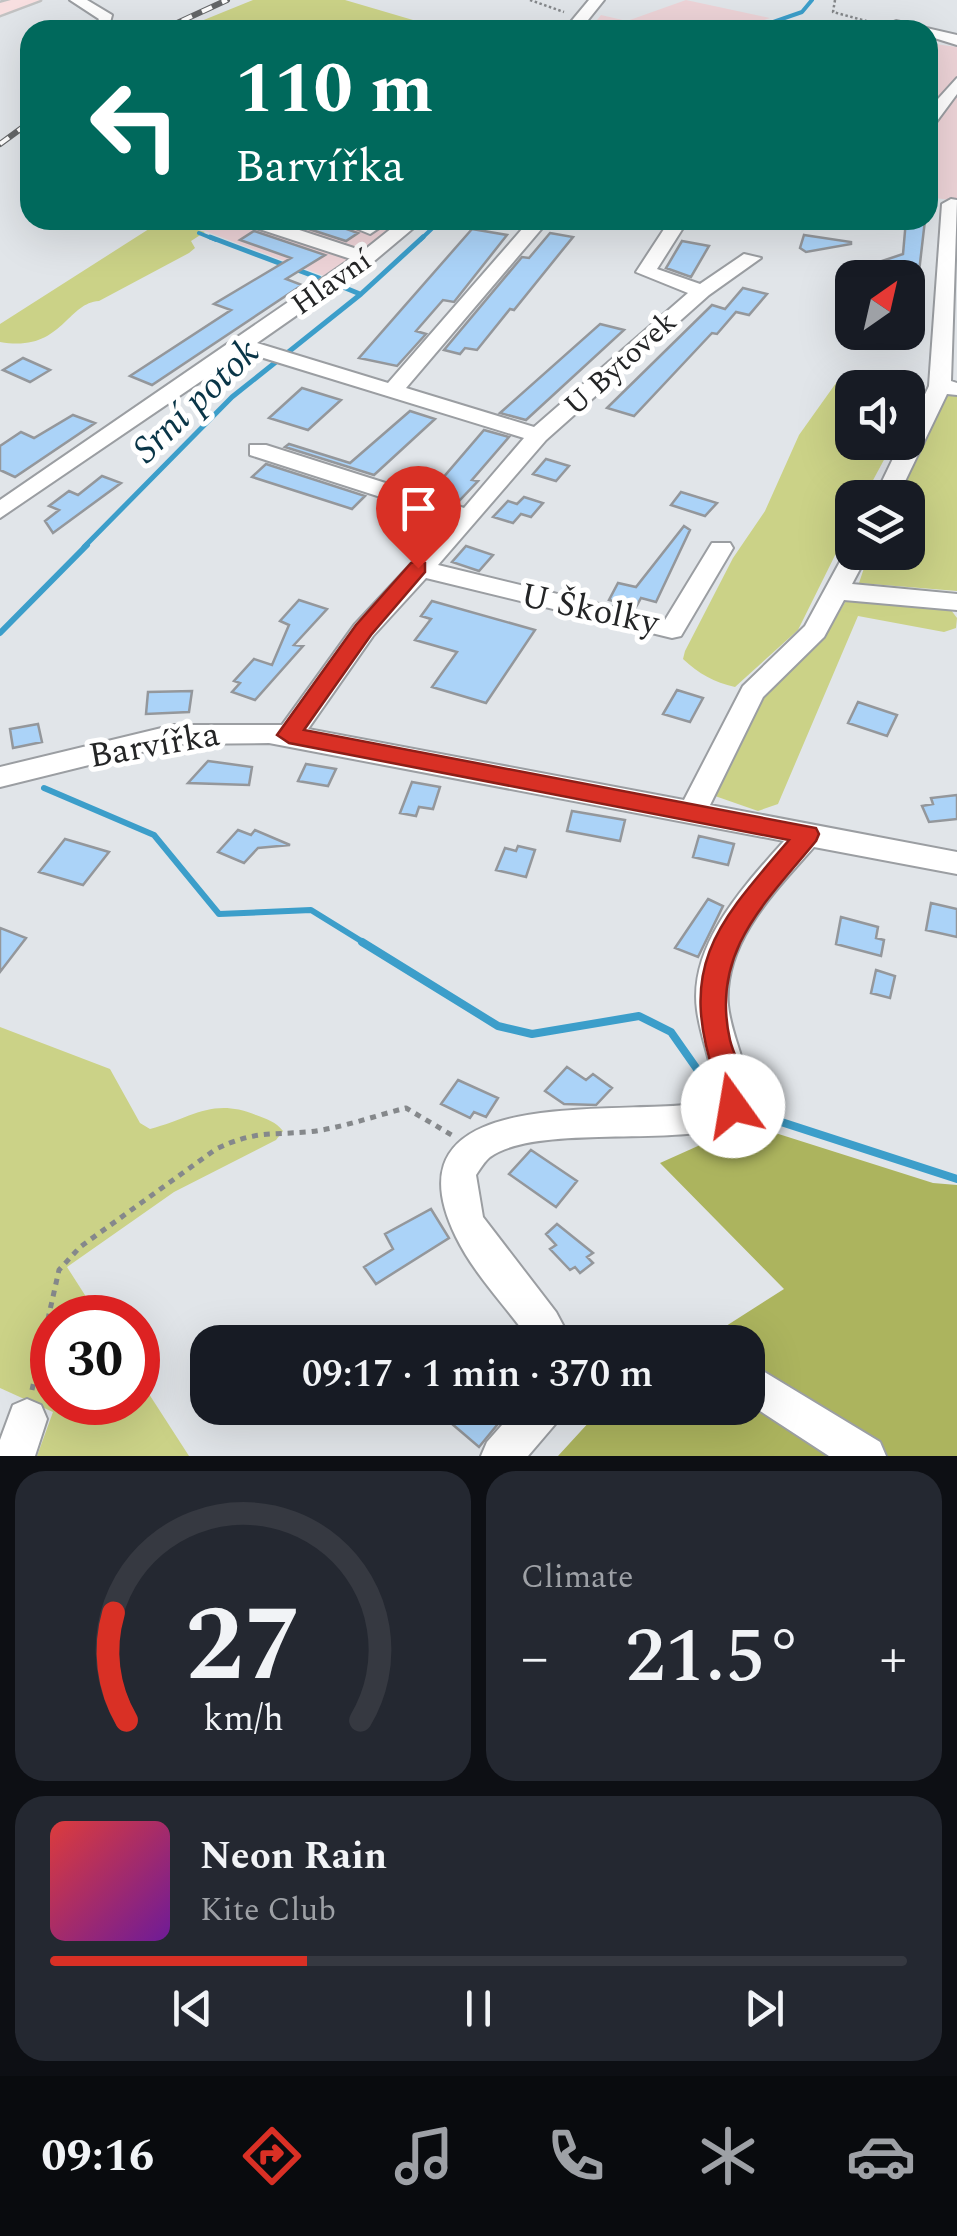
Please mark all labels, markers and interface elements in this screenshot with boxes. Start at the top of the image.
text: 110 m [235,37,433,143]
icon: left [70,60,200,190]
text: Barvířka [235,133,404,202]
street label: Hlavní [282,238,382,327]
north arrow [835,260,925,350]
map controls [835,260,925,570]
street label: U Bytovek [554,300,687,427]
water label: Srní potok [119,325,274,477]
button: sound [835,370,925,460]
pin [376,466,461,569]
button: layers [835,480,925,570]
icon: arrive [391,481,446,536]
street label: U Školky [516,569,665,650]
street label: Barvířka [85,708,224,783]
position arrow [681,1054,785,1158]
speed limit sign: 30 [30,1295,160,1425]
text: 09:17 · 1 min · 370 m [302,1346,653,1404]
text: Climate [521,1553,633,1602]
text: 27 [185,1568,301,1726]
text: 21.5° [625,1601,803,1715]
text: − [521,1617,549,1700]
text: + [879,1617,907,1700]
text: km/h [203,1692,283,1747]
text: Neon Rain [200,1828,387,1886]
text: Kite Club [200,1886,336,1935]
icon: previous [165,1981,220,2036]
icon: pause [451,1981,506,2036]
icon: next [737,1981,792,2036]
icon: directions [237,2121,307,2191]
icon: music [389,2121,459,2191]
icon: phone [541,2121,611,2191]
icon: climate [693,2121,763,2191]
icon: car [846,2121,916,2191]
text: 09:16 [41,2122,154,2191]

